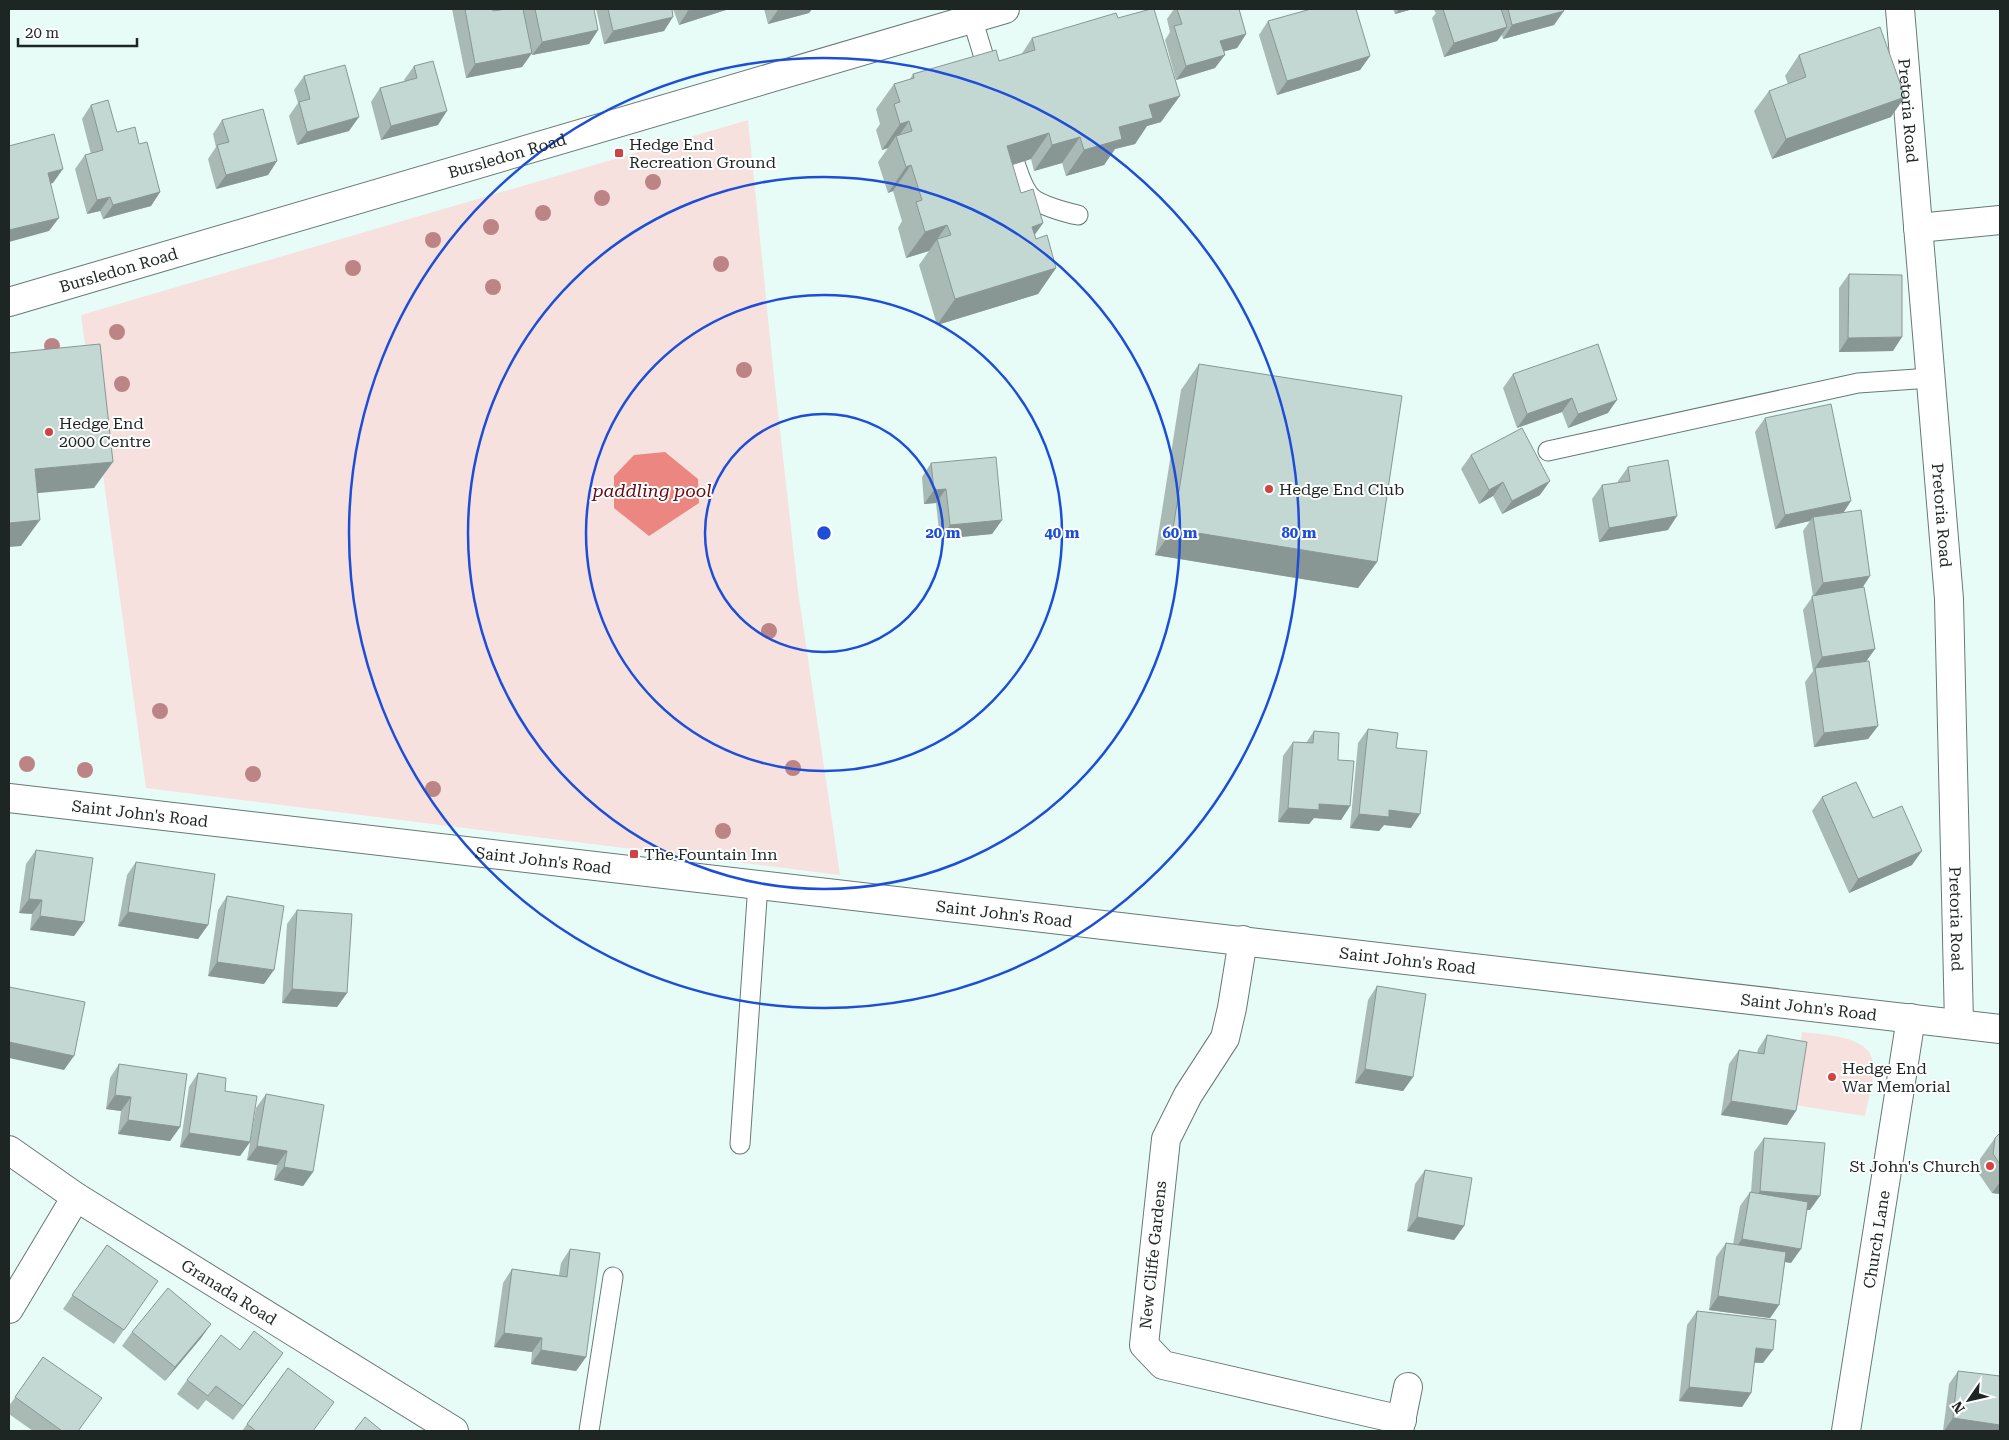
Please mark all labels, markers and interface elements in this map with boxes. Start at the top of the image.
scale bar [18,15,136,47]
text: 20 m [25,24,60,42]
street label: Pretoria Road [1895,58,1922,164]
street label: Bursledon Road [446,129,568,182]
place label: Hedge End Recreation Ground [629,135,776,172]
marker: Hedge End Recreation Ground [613,147,625,159]
street label: Bursledon Road [57,243,180,296]
place label: Hedge End 2000 Centre [59,414,151,451]
marker: Hedge End 2000 Centre [43,426,55,438]
street label: Pretoria Road [1928,462,1956,568]
water label: paddling pool [590,480,712,501]
place label: Hedge End Club [1279,480,1404,499]
marker: Hedge End Club [1263,483,1275,495]
centre of rings [815,524,833,542]
text: 20 m [925,524,961,542]
text: 40 m [1044,524,1080,542]
text: 60 m [1162,524,1198,542]
text: 80 m [1281,524,1317,542]
street label: Saint John's Road [71,796,209,831]
street label: Saint John's Road [474,843,613,877]
place label: The Fountain Inn [644,845,778,864]
marker: The Fountain Inn [628,848,640,860]
street label: Pretoria Road [1946,866,1967,972]
street label: Saint John's Road [935,896,1073,931]
street label: Saint John's Road [1338,943,1477,978]
street label: Saint John's Road [1740,989,1878,1024]
place label: Hedge End War Memorial [1842,1059,1951,1096]
marker: Hedge End War Memorial [1826,1071,1838,1083]
place label: St John's Church [1849,1157,1980,1176]
marker: St John's Church [1984,1160,1996,1172]
street label: New Cliffe Gardens [1136,1179,1170,1330]
street label: Church Lane [1859,1189,1893,1290]
street label: Granada Road [178,1255,280,1329]
north arrow [1944,1375,1994,1425]
text: N [1948,1398,1968,1416]

